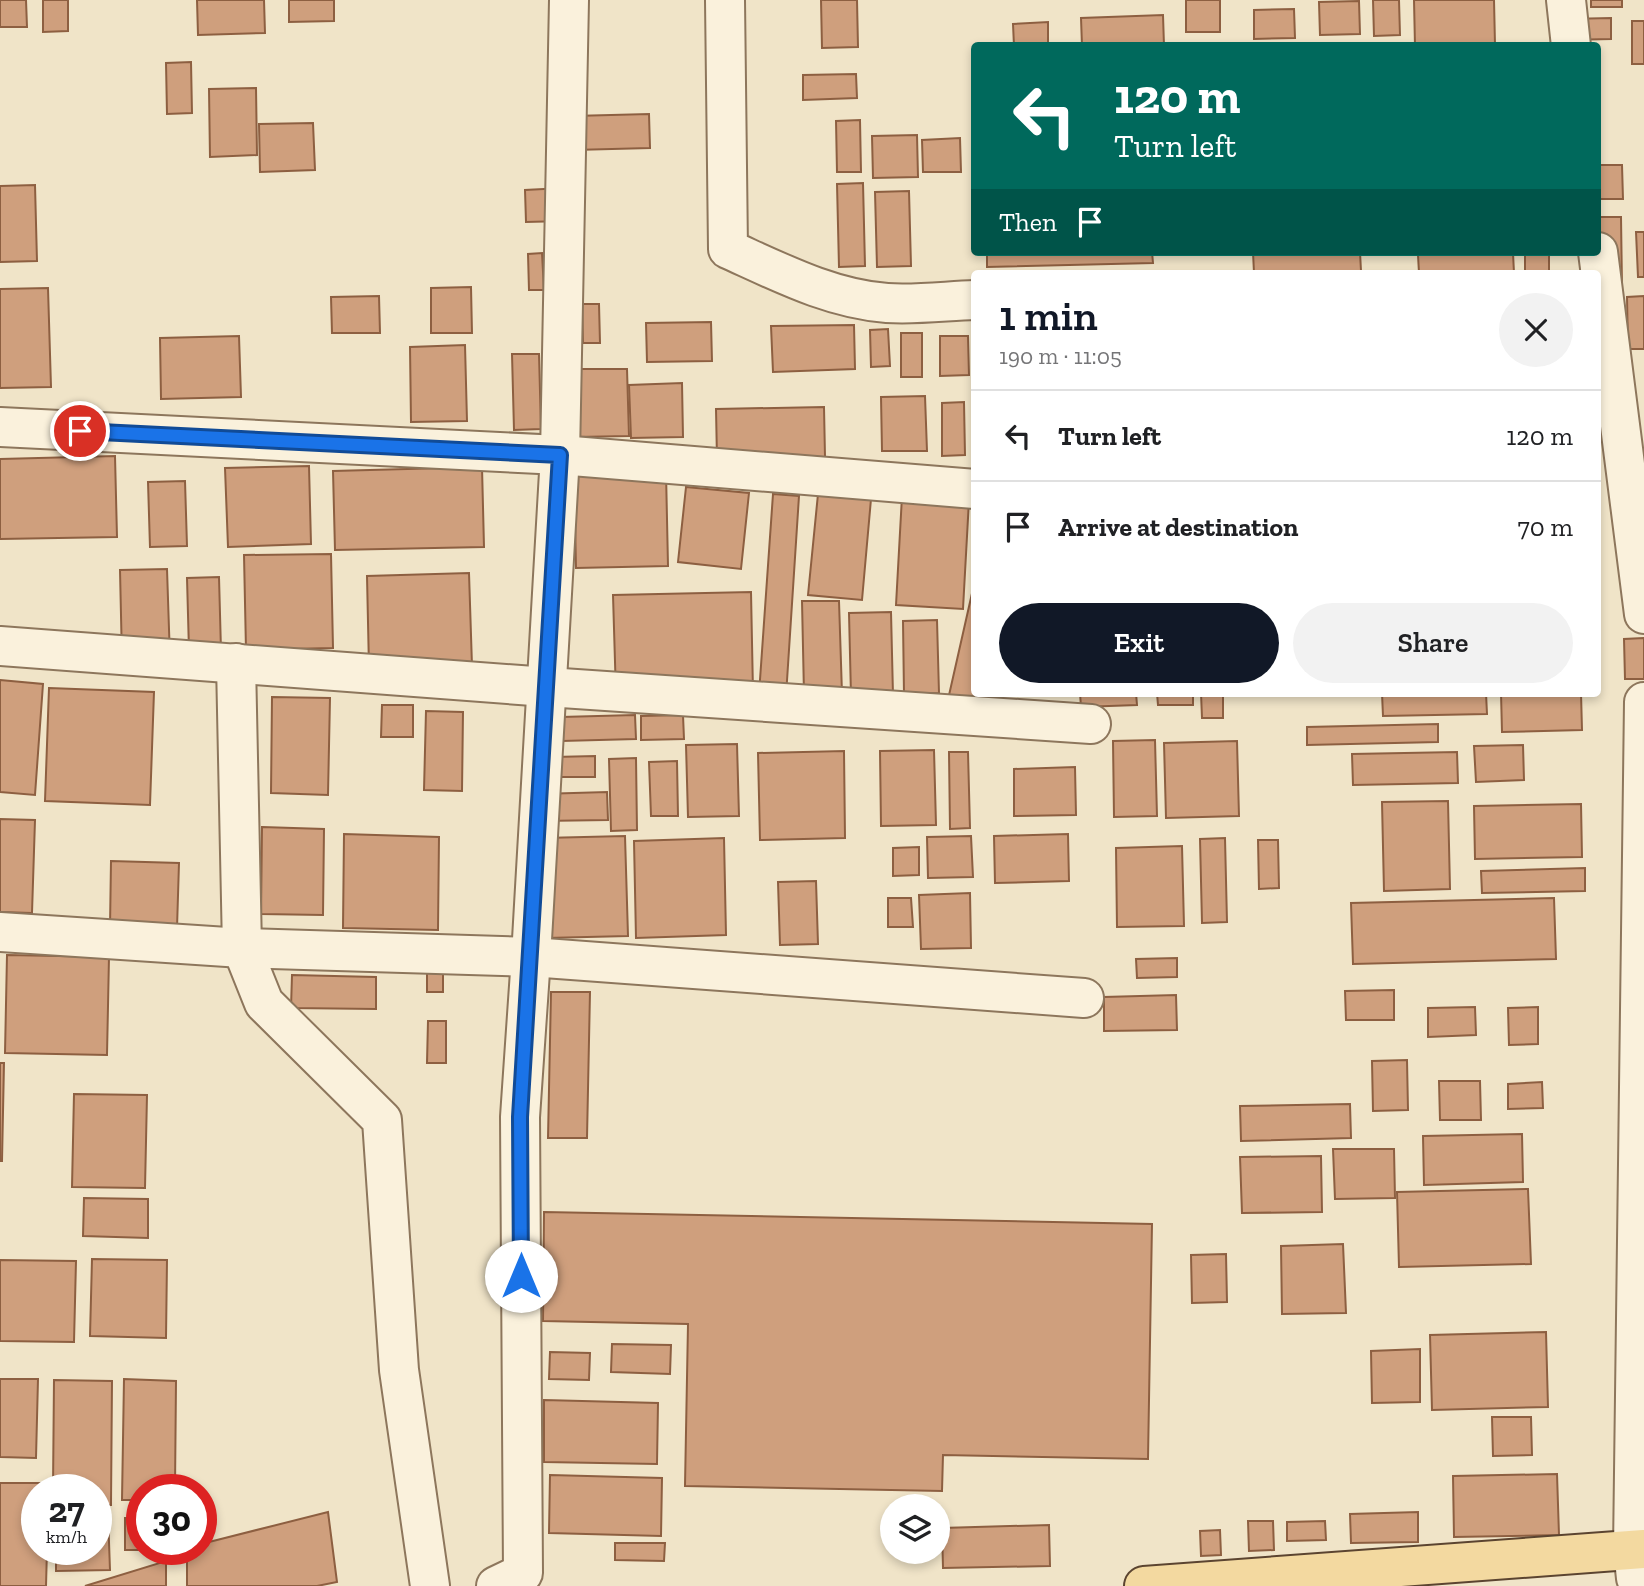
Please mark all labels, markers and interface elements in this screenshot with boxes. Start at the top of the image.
text: 120 m [1114,67,1240,126]
icon: left [999,70,1090,161]
text: Turn left [1114,127,1236,165]
icon: arrive [1071,203,1109,241]
text: Then [999,206,1057,238]
text: 1 min [999,290,1098,341]
button: close [1499,293,1573,367]
text: 190 m · 11:05 [999,342,1122,370]
pin [50,401,110,461]
icon: arrive [61,412,99,450]
icon: left [999,417,1037,455]
text: Turn left [1058,420,1161,452]
text: 120 m [1506,420,1573,452]
icon: arrive [999,508,1037,546]
text: Arrive at destination [1058,511,1298,543]
text: 70 m [1517,511,1573,543]
button: Exit [999,603,1279,683]
button: Share [1293,603,1573,683]
position arrow [484,1239,558,1313]
speed limit sign: 30 [126,1474,217,1565]
text: 27 [48,1489,85,1531]
map controls [880,1494,950,1564]
button: layers [880,1494,950,1564]
text: km/h [46,1526,87,1548]

